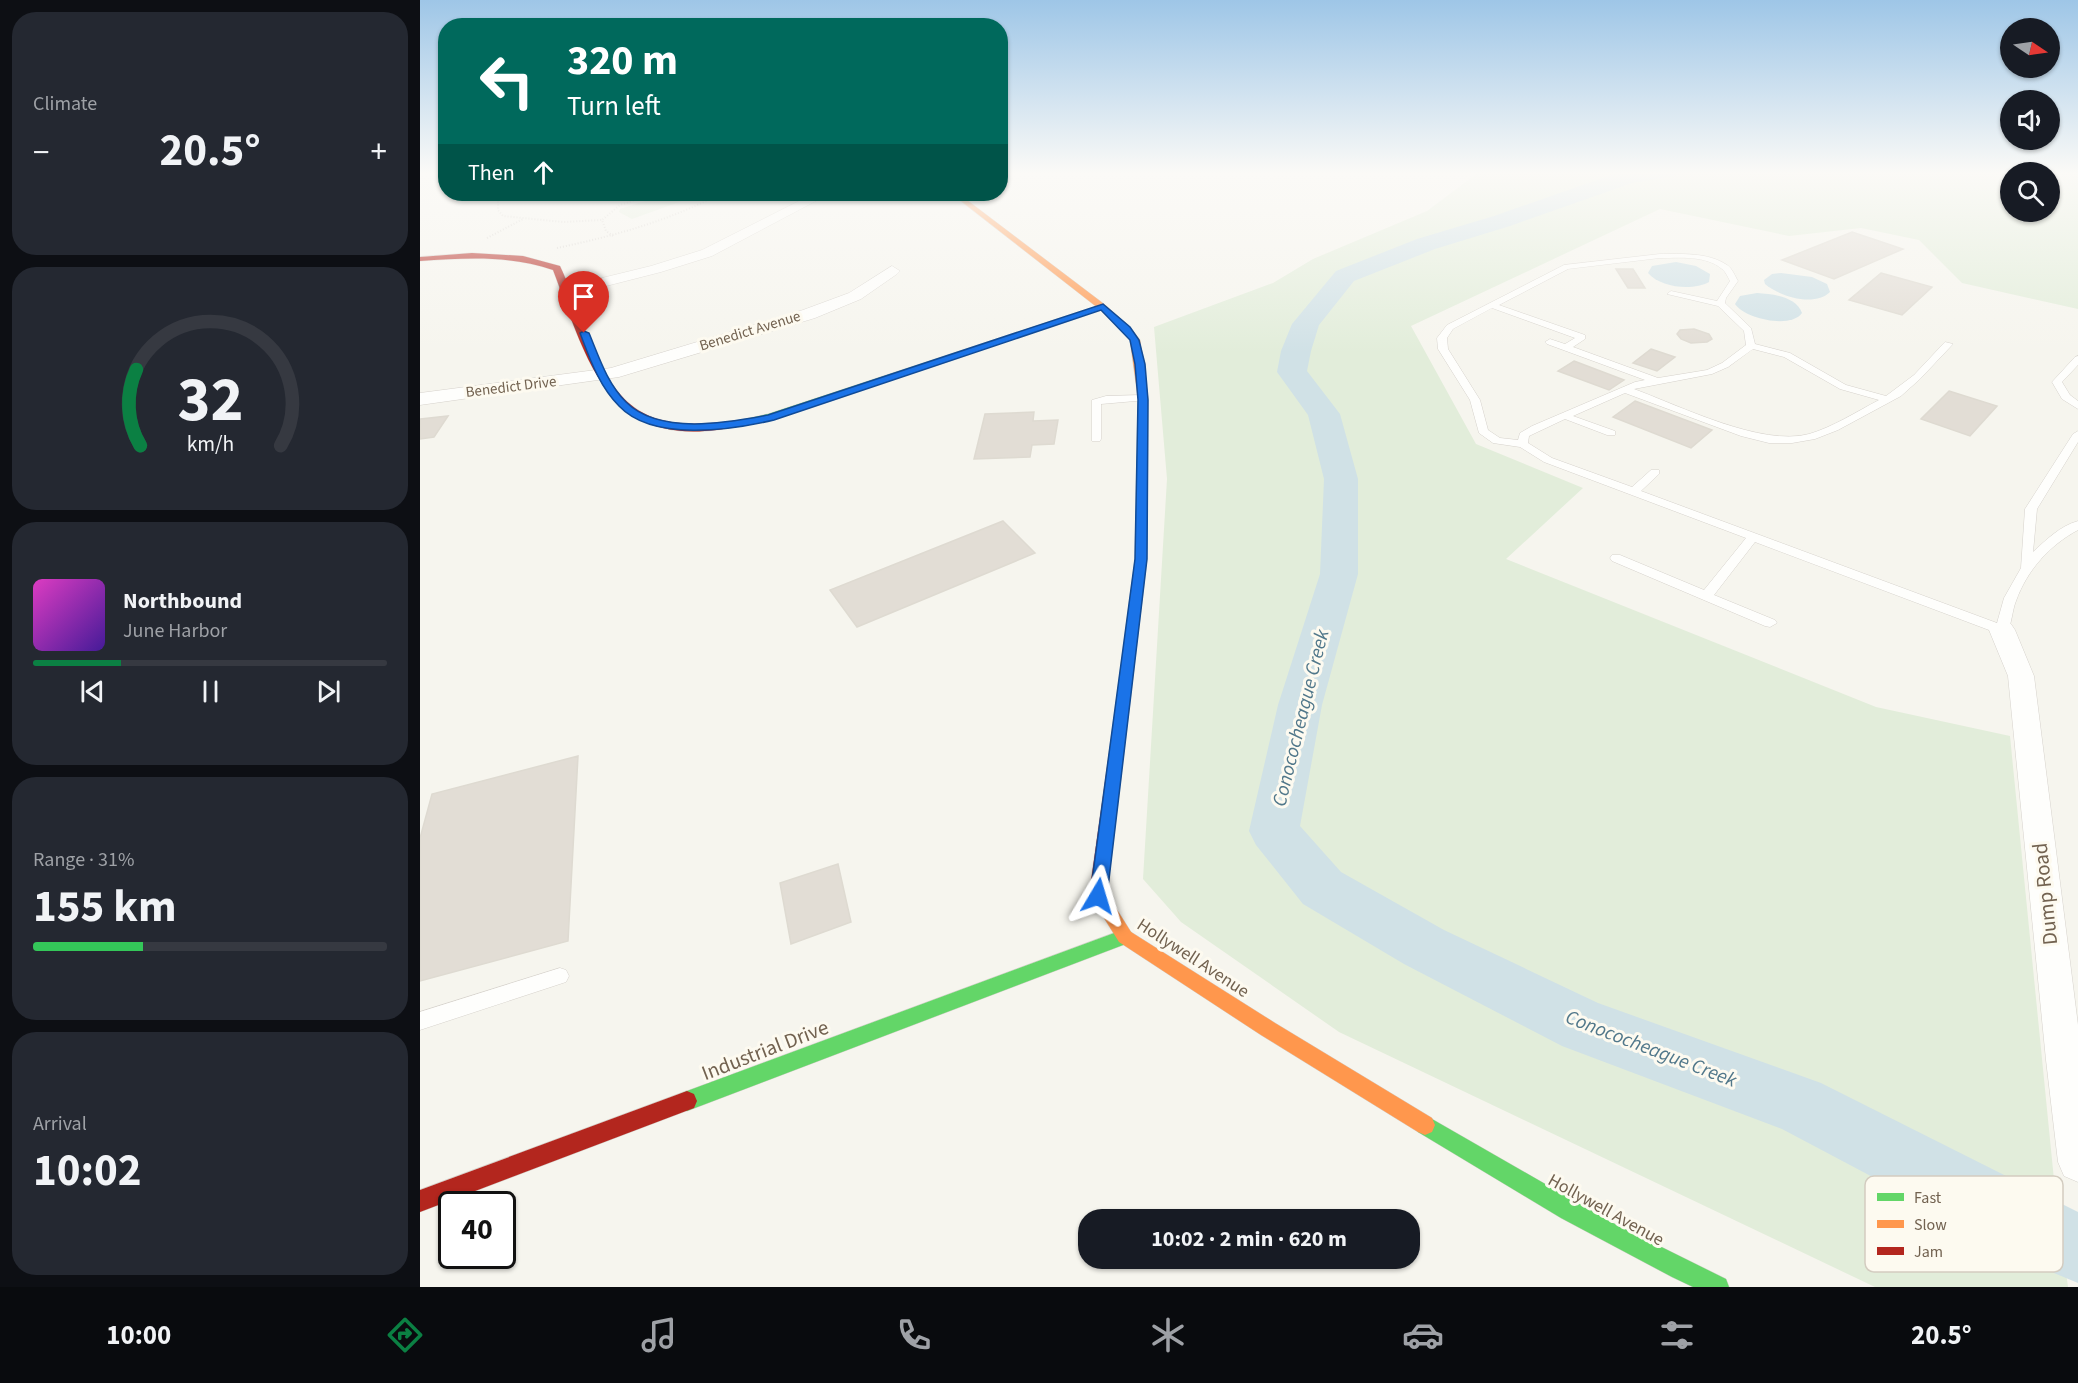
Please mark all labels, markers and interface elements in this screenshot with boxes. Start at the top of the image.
north arrow [2000,18,2060,78]
map controls [2000,18,2060,222]
text: 320 m [567,31,678,91]
icon: left [468,42,546,120]
text: Turn left [567,87,661,126]
text: Climate [33,90,97,118]
button: sound [2000,90,2060,150]
text: 20.5° [159,119,261,183]
text: − [33,129,49,176]
text: + [371,129,387,176]
icon: ahead [527,156,560,189]
text: Then [468,157,515,189]
button: search [2000,162,2060,222]
pin [558,271,609,333]
icon: arrive [567,280,600,313]
street label: Benedict Avenue [697,306,803,356]
text: 32 [177,356,243,445]
street label: Benedict Drive [464,371,558,403]
text: km/h [186,429,234,460]
text: Northbound [123,585,242,617]
text: June Harbor [123,617,227,645]
water label: Conococheague Creek [1265,626,1337,809]
icon: previous [76,675,109,708]
icon: pause [194,675,227,708]
icon: next [312,675,345,708]
street label: Dump Road [2025,841,2065,947]
text: Range · 31% [33,846,134,874]
position arrow [1066,864,1130,928]
text: 155 km [33,875,177,939]
street label: Hollywell Avenue [1132,912,1254,1004]
water label: Conococheague Creek [1561,1003,1741,1095]
street label: Industrial Drive [697,1012,833,1088]
text: Arrival [33,1110,87,1138]
text: 10:02 [33,1139,142,1203]
street label: Hollywell Avenue [1543,1168,1669,1252]
legend [1865,1176,2063,1272]
text: Fast [1914,1187,1942,1209]
speed limit sign: 40 [438,1191,516,1269]
text: Slow [1914,1214,1947,1236]
text: 10:02 · 2 min · 620 m [1151,1223,1347,1255]
text: Jam [1914,1241,1943,1263]
icon: directions [384,1314,426,1356]
icon: music [638,1314,680,1356]
icon: phone [893,1314,935,1356]
icon: climate [1147,1314,1189,1356]
icon: car [1402,1314,1444,1356]
icon: filters [1656,1314,1698,1356]
text: 10:00 [106,1316,171,1355]
text: 20.5° [1911,1316,1972,1355]

